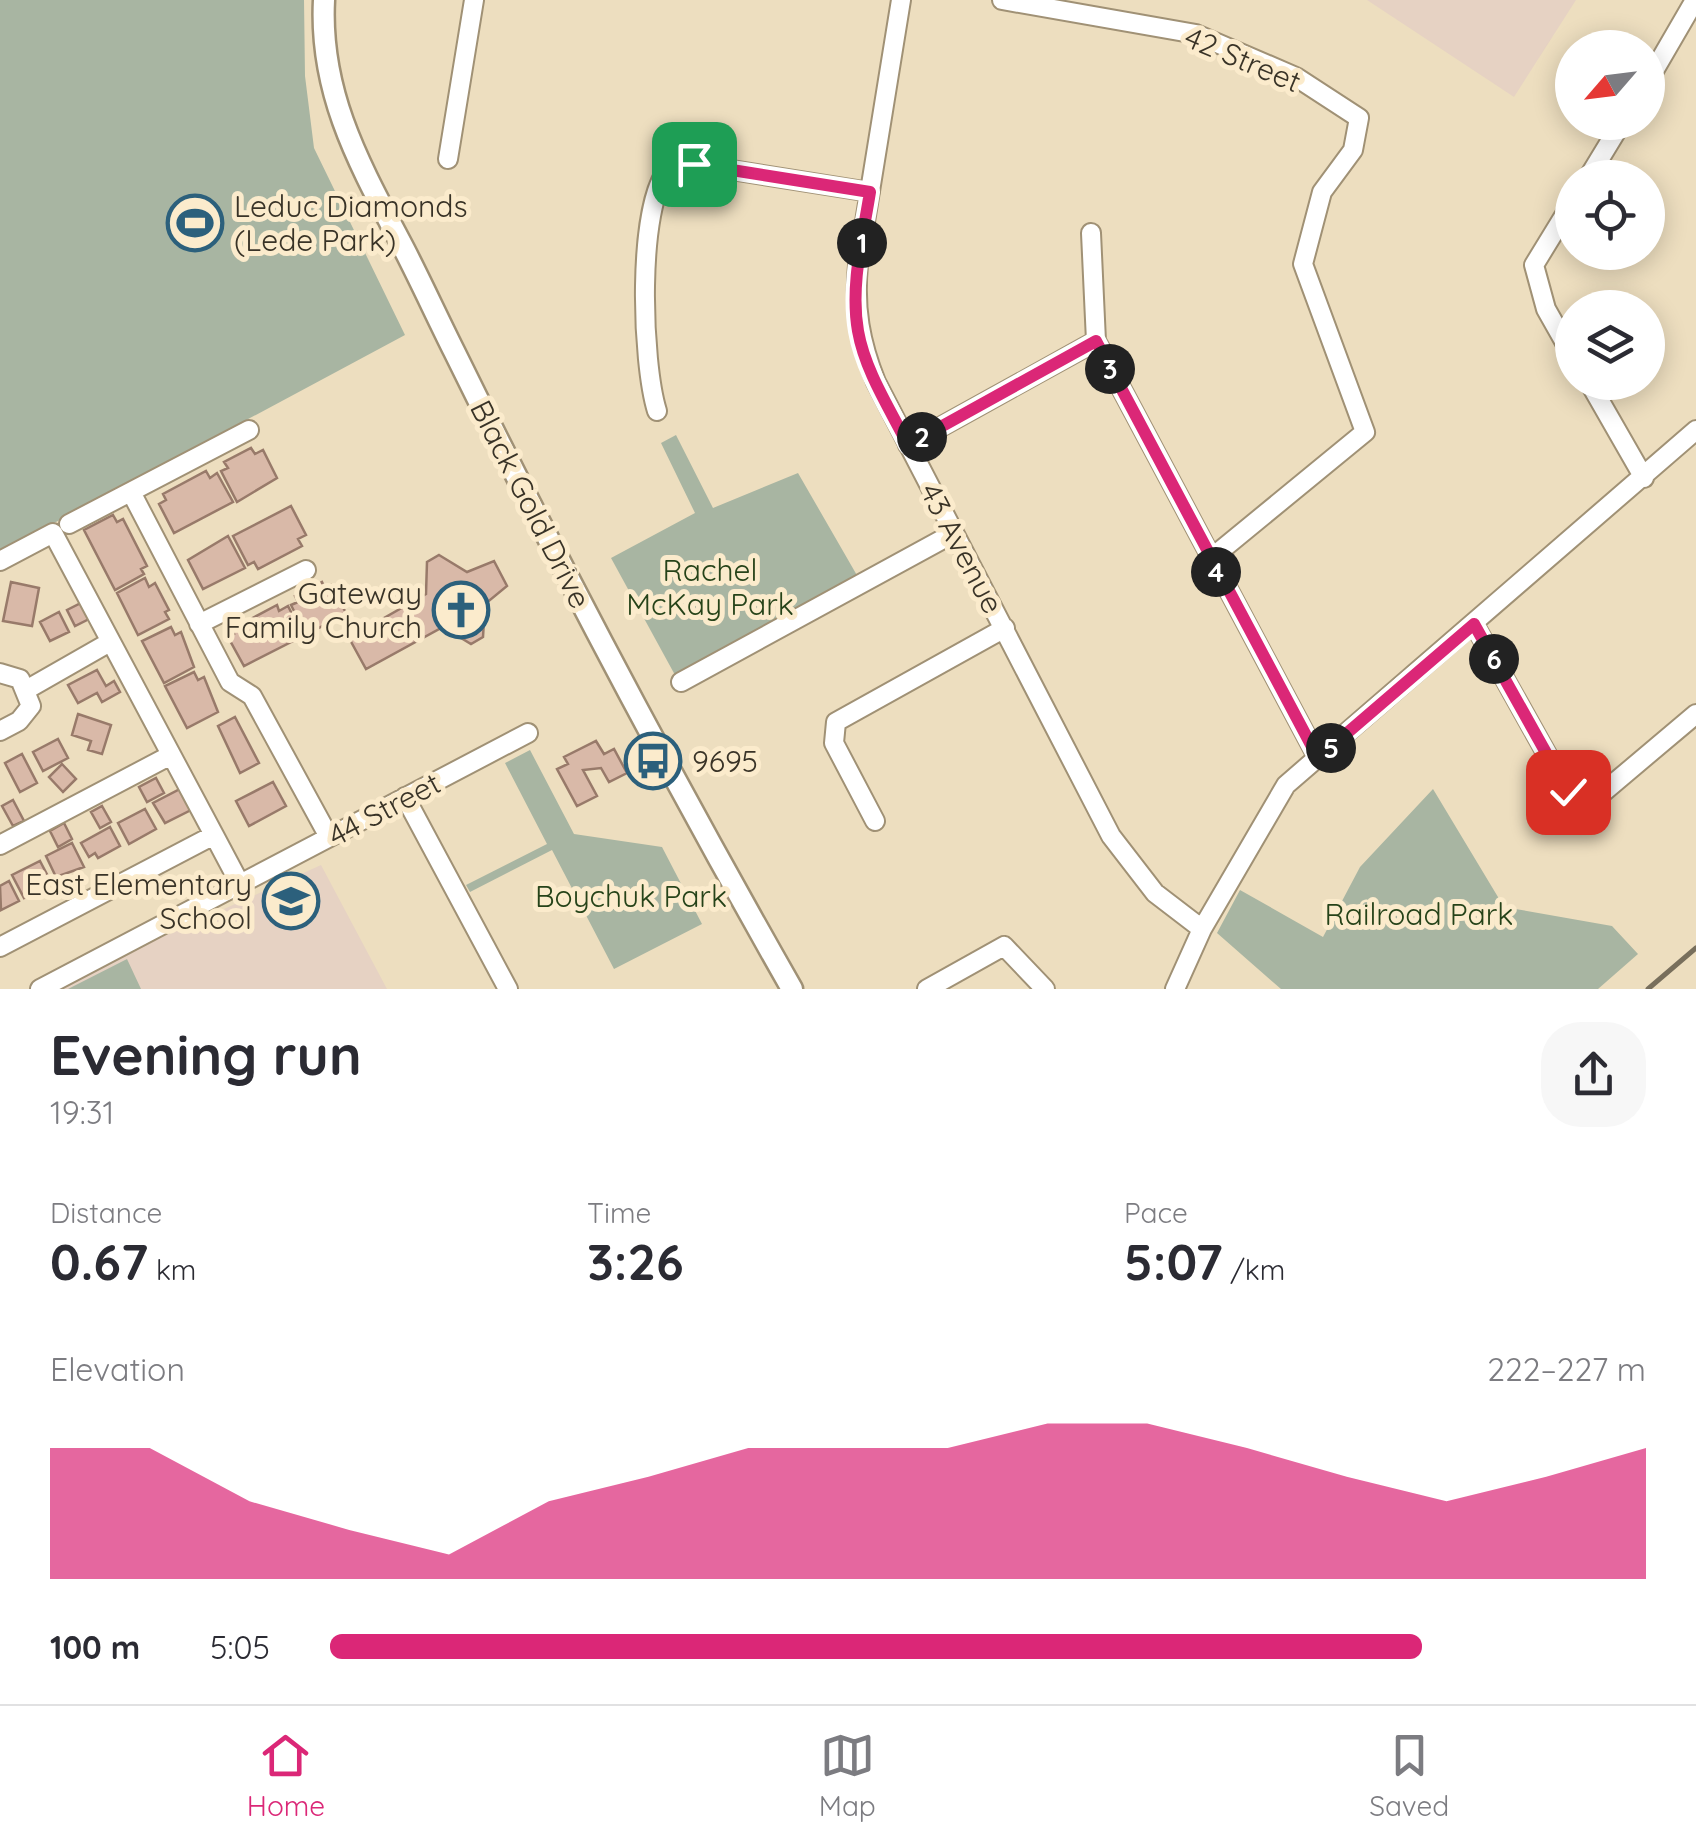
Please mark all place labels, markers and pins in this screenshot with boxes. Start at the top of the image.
pin [652,122,737,207]
place label: Leduc Diamonds (Lede Park) [234,187,468,259]
sports icon: Leduc Diamonds (Lede Park) [165,193,225,253]
pin: 1 [837,218,887,268]
pin: 3 [1085,344,1135,394]
pin: 2 [897,412,947,462]
pin: 4 [1191,547,1241,597]
place label: Gateway Family Church [225,574,422,646]
church icon: Gateway Family Church [431,580,491,640]
pin: 6 [1469,634,1519,684]
pin: 5 [1306,723,1356,773]
bus stop icon: 9695 [623,731,683,791]
place label: 9695 [692,742,758,780]
pin [1526,750,1611,835]
place label: East Elementary School [25,865,252,937]
school or university icon: East Elementary School [261,871,321,931]

